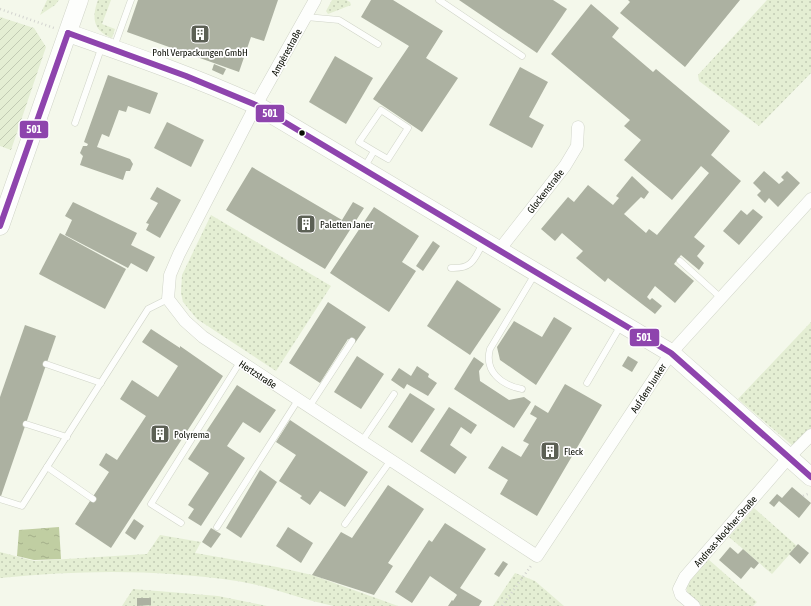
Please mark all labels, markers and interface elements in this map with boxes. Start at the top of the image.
building icon: Pohl Verpackungen GmbH [189,23,211,45]
street label: Ampèrestraße [269,26,304,78]
place label: Pohl Verpackungen GmbH [152,47,248,58]
line badge: 501 [255,104,285,123]
text: 501 [262,107,278,119]
line badge: 501 [19,120,49,139]
text: 501 [26,123,42,135]
unlabelled marker [297,128,307,138]
street label: Glockenstraße [525,167,566,216]
building icon: Paletten Janer [295,213,317,235]
place label: Paletten Janer [320,219,374,230]
line badge: 501 [629,328,660,347]
text: 501 [636,331,652,343]
street label: Hertzstraße [237,358,279,391]
street label: Auf dem Junker [628,361,669,415]
building icon: Polyrema [149,423,171,445]
place label: Polyrema [174,429,210,440]
building icon: Fleck [539,440,561,462]
place label: Fleck [564,446,584,457]
street label: Andreas-Nockher-Straße [692,493,759,569]

